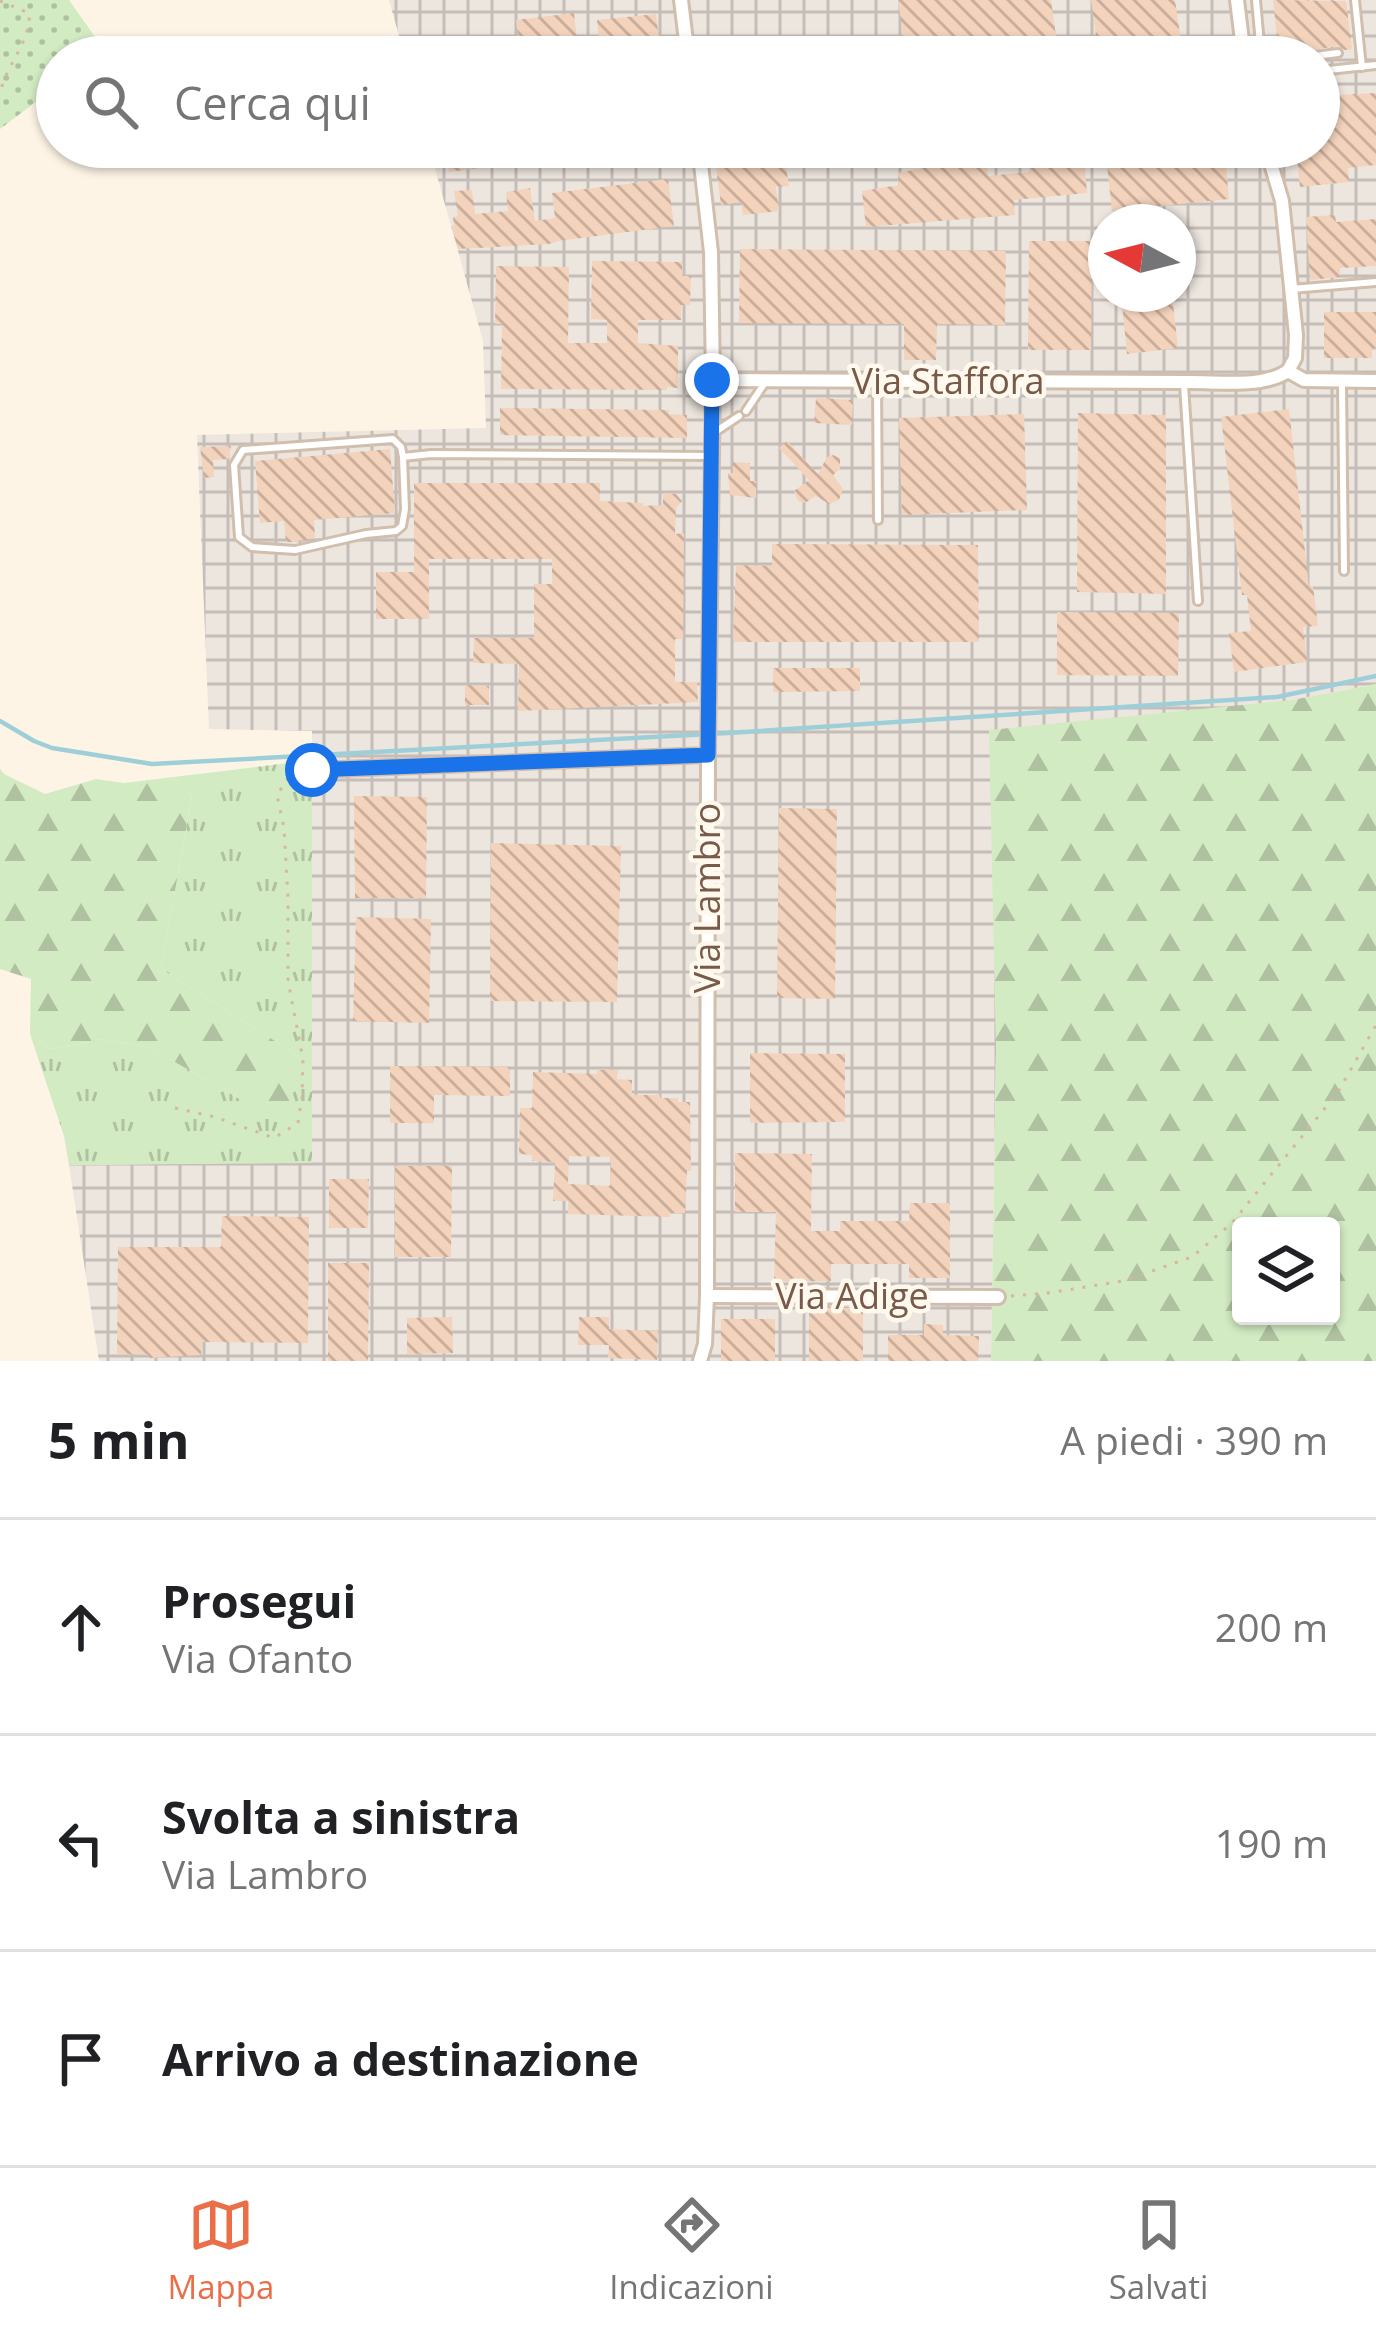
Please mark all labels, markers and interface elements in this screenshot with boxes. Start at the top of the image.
search box [36,36,1340,168]
icon: search [78,69,144,135]
text: Cerca qui [174,72,371,133]
north arrow [1088,204,1196,312]
route end [685,353,739,407]
street label: Via Staffora [851,356,1045,405]
route start [285,743,339,797]
street label: Via Lambro [682,803,731,993]
map controls [1232,1217,1340,1325]
button: layers [1232,1217,1340,1325]
street label: Via Adige [775,1271,929,1320]
text: 5 min [48,1404,190,1474]
text: A piedi · 390 m [1060,1413,1328,1466]
text: Prosegui [162,1570,356,1631]
icon: ahead [48,1594,114,1660]
text: 200 m [1215,1600,1328,1653]
text: Via Ofanto [162,1631,353,1684]
text: Svolta a sinistra [162,1786,520,1847]
icon: left [48,1810,114,1876]
text: 190 m [1215,1816,1328,1869]
text: Via Lambro [162,1847,368,1900]
icon: arrive [48,2026,114,2092]
text: Arrivo a destinazione [162,2028,639,2089]
tab: Mappa [168,2192,274,2309]
tab: Indicazioni [609,2192,774,2309]
tab: Salvati [1109,2192,1208,2309]

